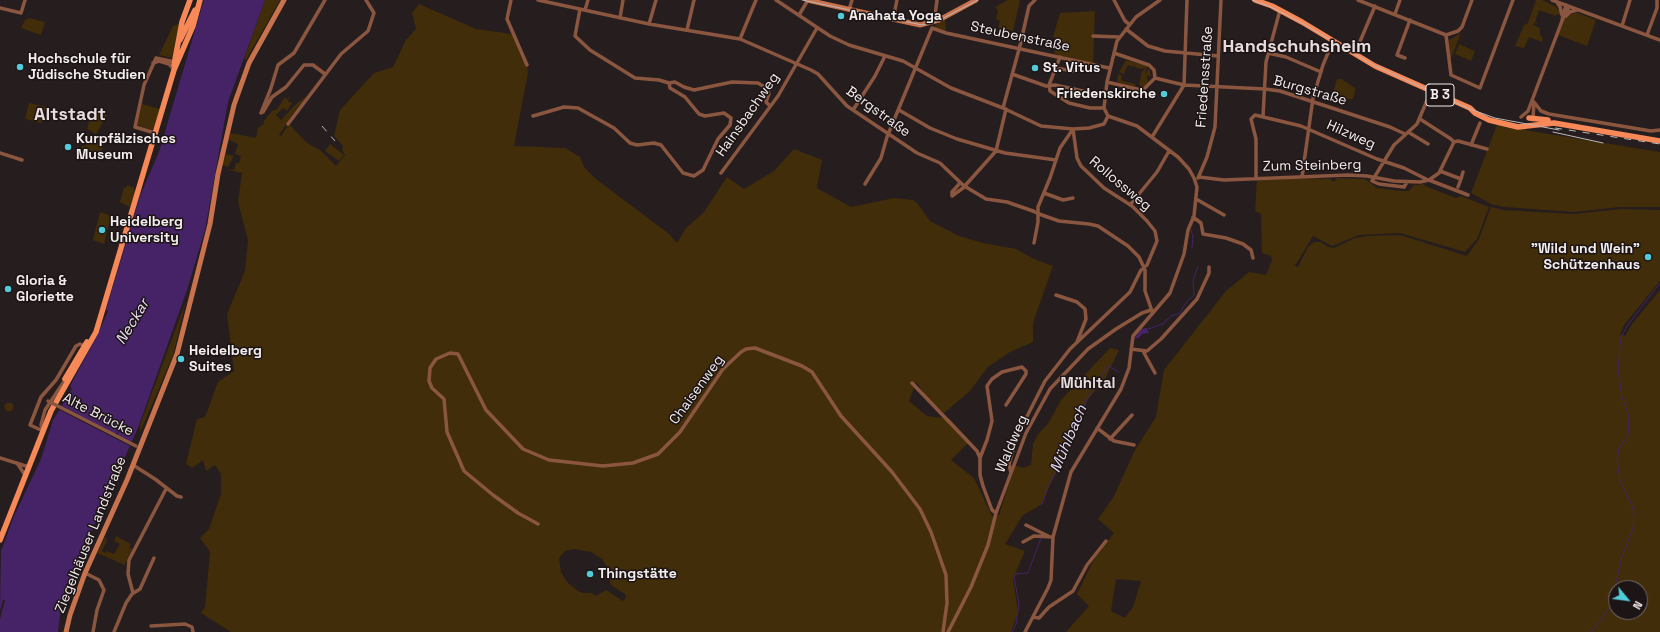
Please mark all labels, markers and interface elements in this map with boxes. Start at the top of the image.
place label: Anahata Yoga [849,8,942,24]
marker: Anahata Yoga [836,11,846,21]
street label: Steubenstraße [969,18,1071,56]
street label: Friedensstraße [1193,26,1217,128]
district label: Handschuhsheim [1223,36,1371,58]
place label: Hochschule für Jüdische Studien [28,51,146,84]
place label: St. Vitus [1043,60,1100,76]
marker: Hochschule für Jüdische Studien [15,62,25,72]
marker: St. Vitus [1030,63,1040,73]
street label: Hainsbachweg [713,70,783,160]
street label: Burgstraße [1271,72,1349,110]
street label: Bergstraße [843,83,913,141]
road number: B 3 [1426,84,1454,106]
place label: Friedenskirche [1056,86,1156,102]
marker: Friedenskirche [1159,89,1169,99]
district label: Altstadt [34,104,106,126]
street label: Hilzweg [1324,117,1378,153]
place label: Kurpfälzisches Museum [76,131,176,164]
marker: Kurpfälzisches Museum [63,142,73,152]
street label: Rollossweg [1085,153,1155,215]
street label: Zum Steinberg [1263,157,1361,175]
place label: Heidelberg University [110,214,183,246]
marker: Heidelberg University [97,225,107,235]
place label: "Wild und Wein" Schützenhaus [1531,241,1640,274]
marker: "Wild und Wein" Schützenhaus [1643,252,1653,262]
place label: Gloria & Gloriette [16,273,74,306]
marker: Gloria & Gloriette [3,284,13,294]
water label: Neckar [112,296,154,348]
place label: Heidelberg Suites [189,343,262,376]
street label: Chaisenweg [666,352,728,428]
marker: Heidelberg Suites [176,354,186,364]
district label: Mühltal [1060,375,1116,393]
street label: Alte Brücke [60,390,136,440]
water label: Mühlbach [1047,403,1091,475]
street label: Waldweg [992,413,1032,475]
street label: Ziegelhäuser Landstraße [52,454,130,616]
place label: Thingstätte [598,566,677,582]
marker: Thingstätte [585,569,595,579]
north arrow [1608,580,1648,620]
text: N [1630,599,1646,612]

